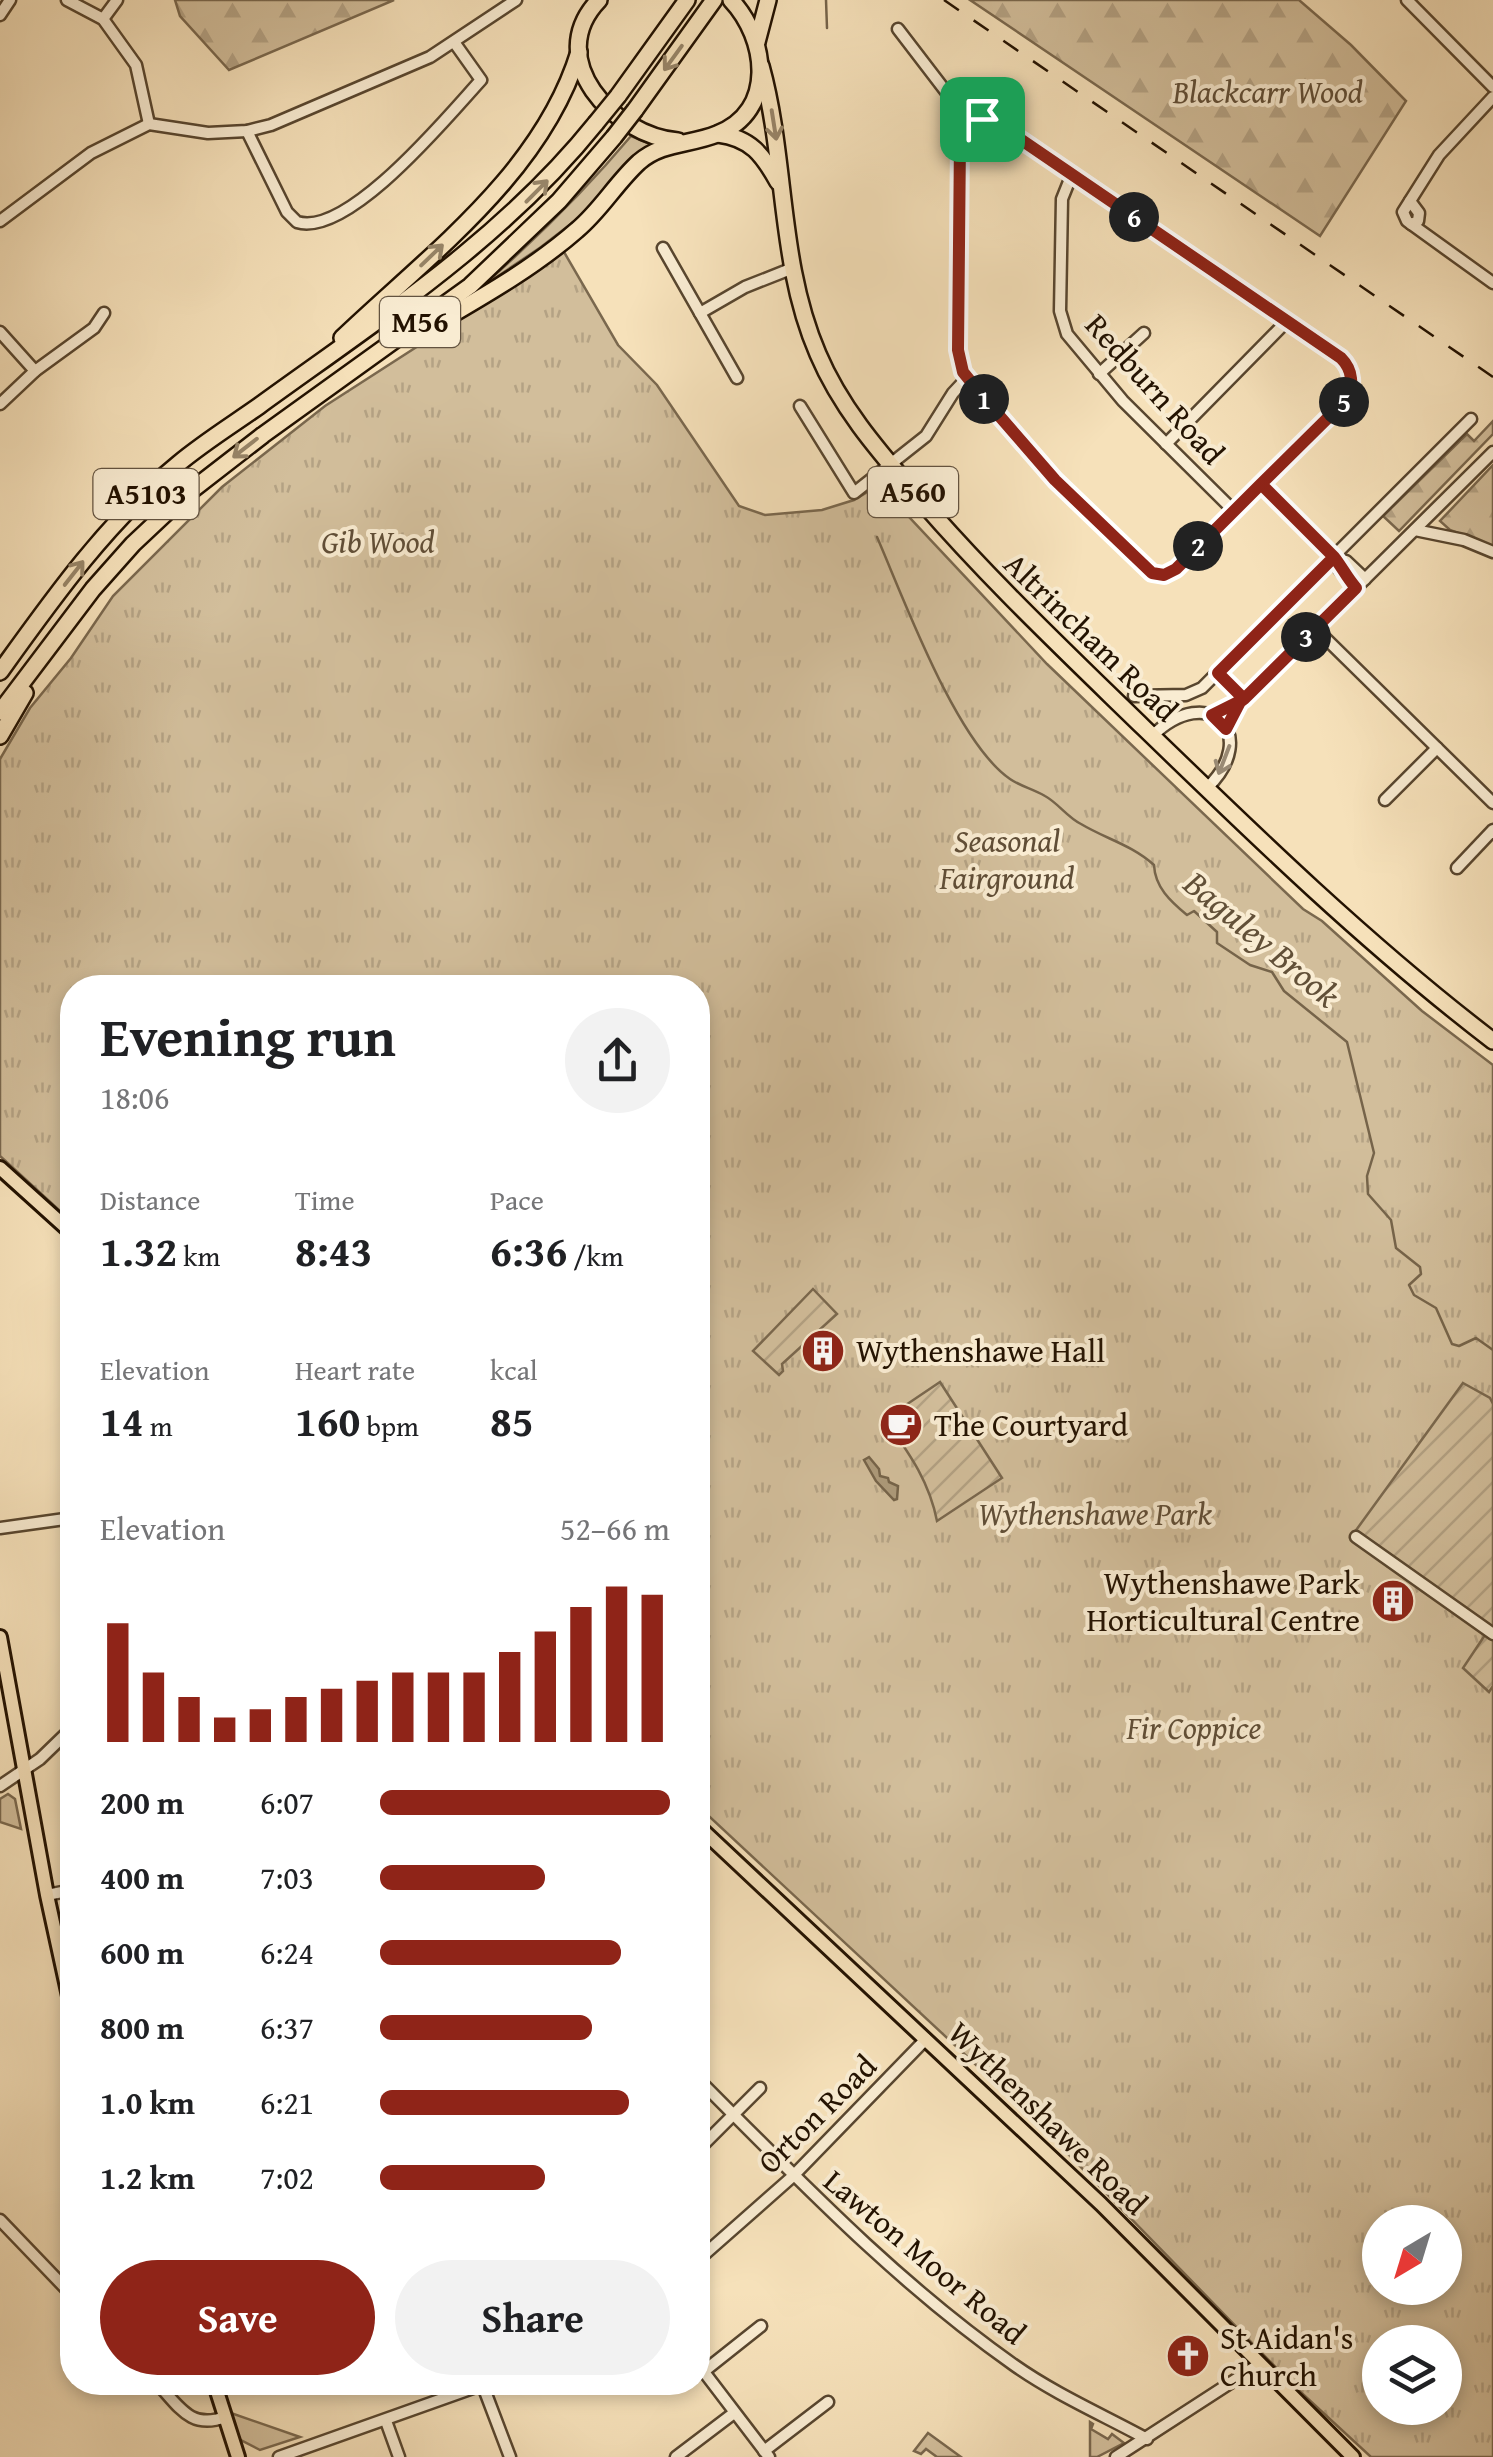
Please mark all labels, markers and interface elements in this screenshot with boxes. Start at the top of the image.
one-way arrow [663,44,684,71]
park label: Blackcarr Wood [1172,68,1363,115]
pin [940,77,1025,162]
icon: arrive [955,92,1010,147]
one-way arrow [765,109,784,141]
one-way arrow [524,179,548,203]
pin: 6 [1109,192,1159,242]
text: 6 [1127,196,1141,237]
one-way arrow [419,244,444,268]
road number: M56 [380,297,460,347]
street label: Redburn Road [1074,303,1236,475]
pin: 1 [959,374,1009,424]
pin: 5 [1319,377,1369,427]
text: 1 [977,378,991,419]
text: 5 [1337,381,1351,422]
one-way arrow [232,438,259,459]
road number: A560 [868,467,958,517]
road number: A5103 [94,469,198,519]
park label: Gib Wood [321,518,435,565]
pin: 2 [1173,521,1223,571]
text: 2 [1191,525,1205,566]
street label: Altrincham Road [993,541,1189,732]
one-way arrow [63,560,84,587]
pin: 3 [1281,612,1331,662]
text: 3 [1299,616,1313,657]
one-way arrow [1214,745,1232,775]
park label: Seasonal Fairground [938,817,1075,901]
water label: Baguley Brook [1172,857,1352,1020]
text: Evening run [100,996,396,1076]
button: share [565,1008,670,1113]
text: 18:06 [100,1074,169,1121]
text: Distance [100,1179,200,1220]
text: Time [295,1179,355,1220]
text: Pace [490,1179,544,1220]
text: 1.32 [100,1220,177,1281]
text: 8:43 [295,1220,372,1281]
text: 6:36 [490,1220,567,1281]
text: km [177,1235,220,1276]
text: /km [567,1235,624,1276]
place label: Wythenshawe Hall [856,1327,1105,1374]
building icon: Wythenshawe Hall [800,1328,846,1374]
text: Elevation [100,1349,210,1390]
text: Heart rate [295,1349,415,1390]
text: kcal [490,1349,538,1390]
text: 14 [100,1390,144,1451]
text: 160 [295,1390,360,1451]
text: 85 [490,1390,534,1451]
place label: The Courtyard [934,1401,1128,1448]
cafe icon: The Courtyard [878,1402,924,1448]
text: m [144,1405,173,1446]
text: bpm [360,1405,419,1446]
park label: Wythenshawe Park [978,1490,1212,1537]
text: Elevation [100,1505,225,1552]
text: 52–66 m [560,1505,670,1552]
place label: Wythenshawe Park Horticultural Centre [1086,1559,1361,1643]
building icon: Wythenshawe Park Horticultural Centre [1370,1578,1416,1624]
park label: Fir Coppice [1126,1704,1262,1751]
text: 200 m [100,1779,184,1826]
text: 6:07 [260,1779,314,1826]
text: 400 m [100,1854,184,1901]
text: 7:03 [260,1854,314,1901]
text: 600 m [100,1929,184,1976]
text: 6:24 [260,1929,314,1976]
text: 800 m [100,2004,184,2051]
text: 6:37 [260,2004,314,2051]
street label: Wythenshawe Road [938,2010,1159,2225]
street label: Orton Road [746,2043,887,2184]
text: 1.0 km [100,2079,195,2126]
text: 6:21 [260,2079,314,2126]
text: 1.2 km [100,2154,195,2201]
text: 7:02 [260,2154,314,2201]
street label: Lawton Moor Road [814,2158,1037,2356]
north arrow [1362,2205,1462,2305]
map controls [1362,2205,1462,2425]
button: Save [100,2260,375,2375]
button: Share [395,2260,670,2375]
place label: St Aidan's Church [1220,2314,1353,2398]
button: layers [1362,2325,1462,2425]
church icon: St Aidan's Church [1165,2333,1211,2379]

